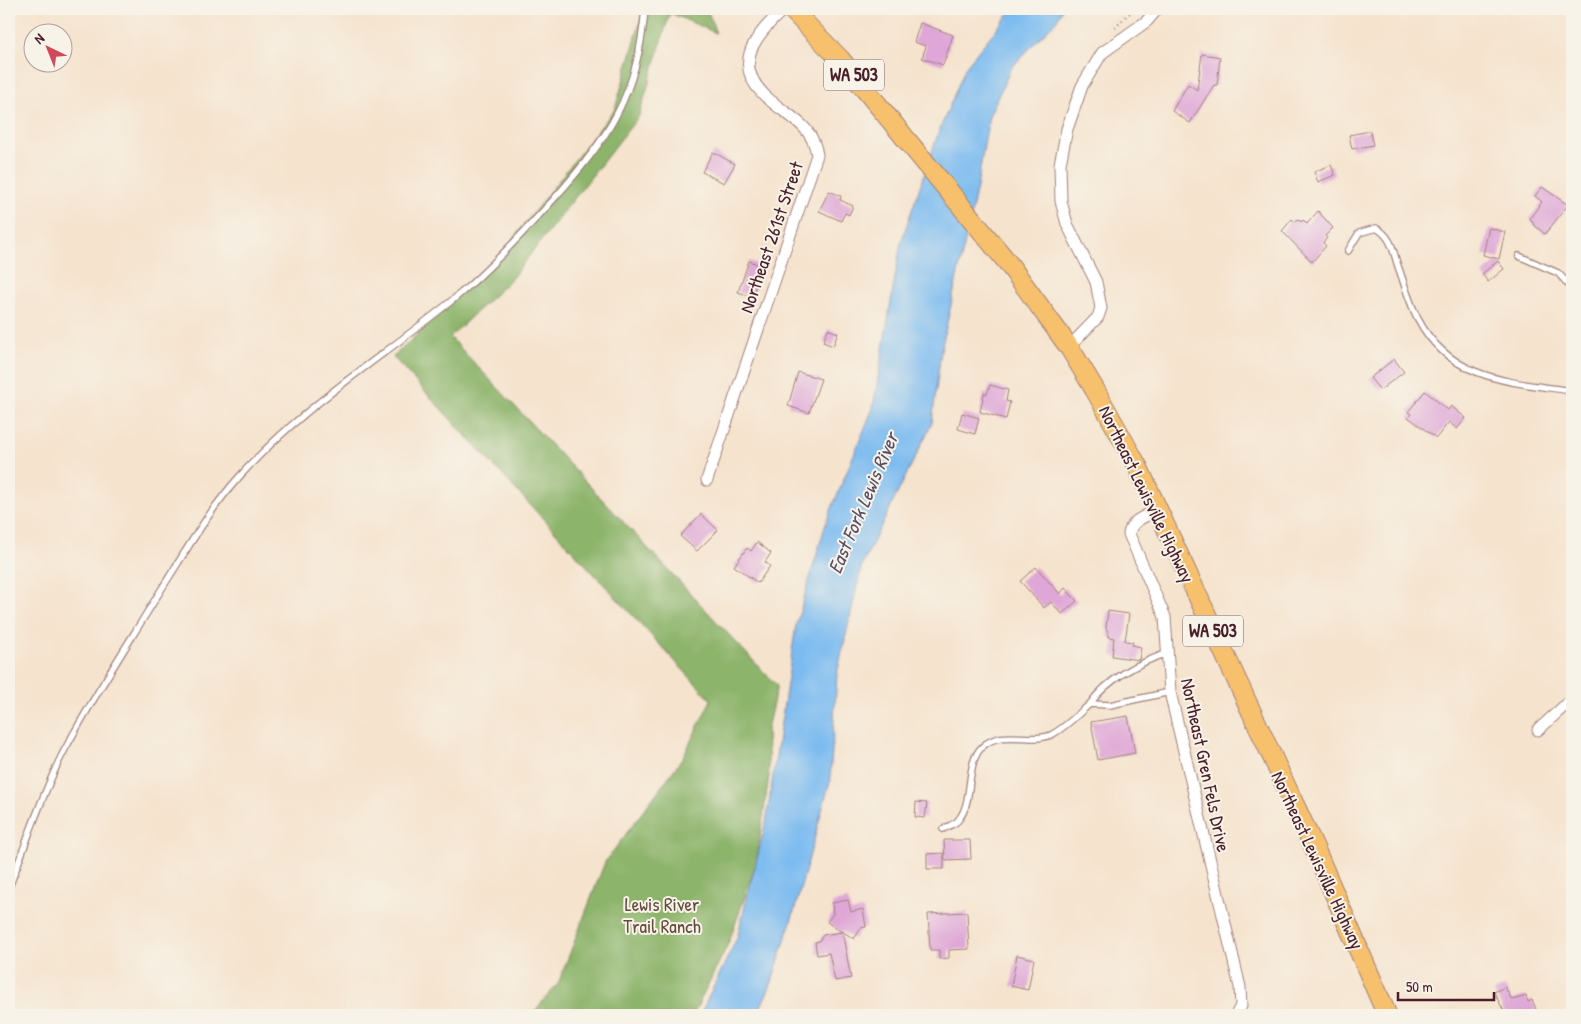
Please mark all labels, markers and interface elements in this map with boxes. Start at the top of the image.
north arrow [22,22,72,72]
text: N [30,28,48,48]
road number: WA 503 [824,60,884,90]
street label: Northeast 261st Street [733,157,809,316]
street label: Northeast Lewisville Highway [1093,401,1201,587]
water label: East Fork Lewis River [821,426,905,577]
road number: WA 503 [1183,616,1243,646]
street label: Northeast Gren Fels Drive [1175,676,1237,855]
street label: Northeast Lewisville Highway [1265,767,1371,953]
park label: Lewis River Trail Ranch [623,891,701,939]
scale bar [1398,969,1495,1001]
text: 50 m [1406,976,1433,997]

